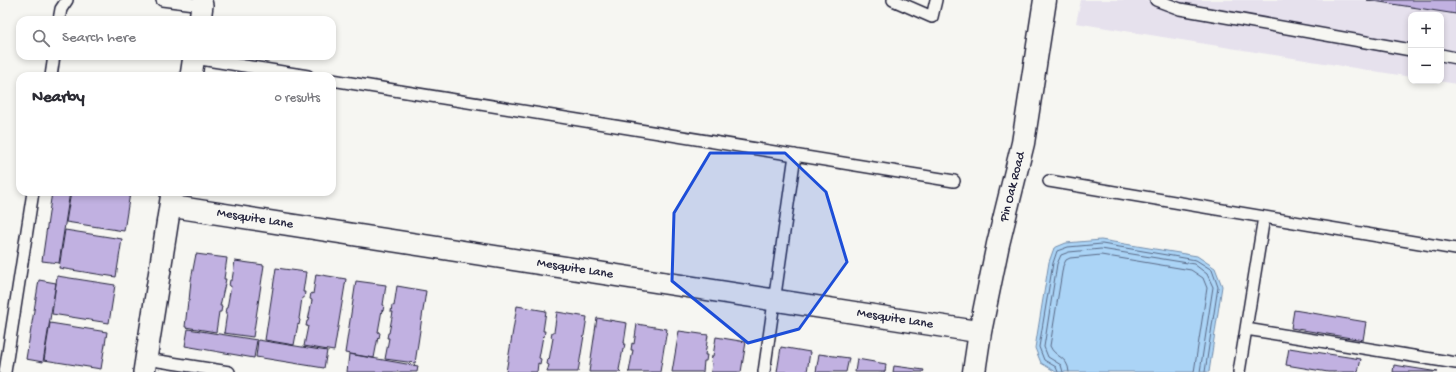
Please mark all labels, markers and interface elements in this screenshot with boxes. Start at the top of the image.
map controls [1408,12,1444,84]
button: + [1408,12,1444,48]
search box [16,16,336,60]
icon: search [30,27,52,49]
text: Search here [62,29,136,47]
button: − [1408,48,1444,84]
text: Nearby [32,88,85,108]
text: 0 results [274,91,320,106]
street label: Pin Oak Road [997,149,1029,225]
street label: Mesquite Lane [216,206,295,232]
street label: Mesquite Lane [536,256,615,282]
street label: Mesquite Lane [856,306,935,332]

